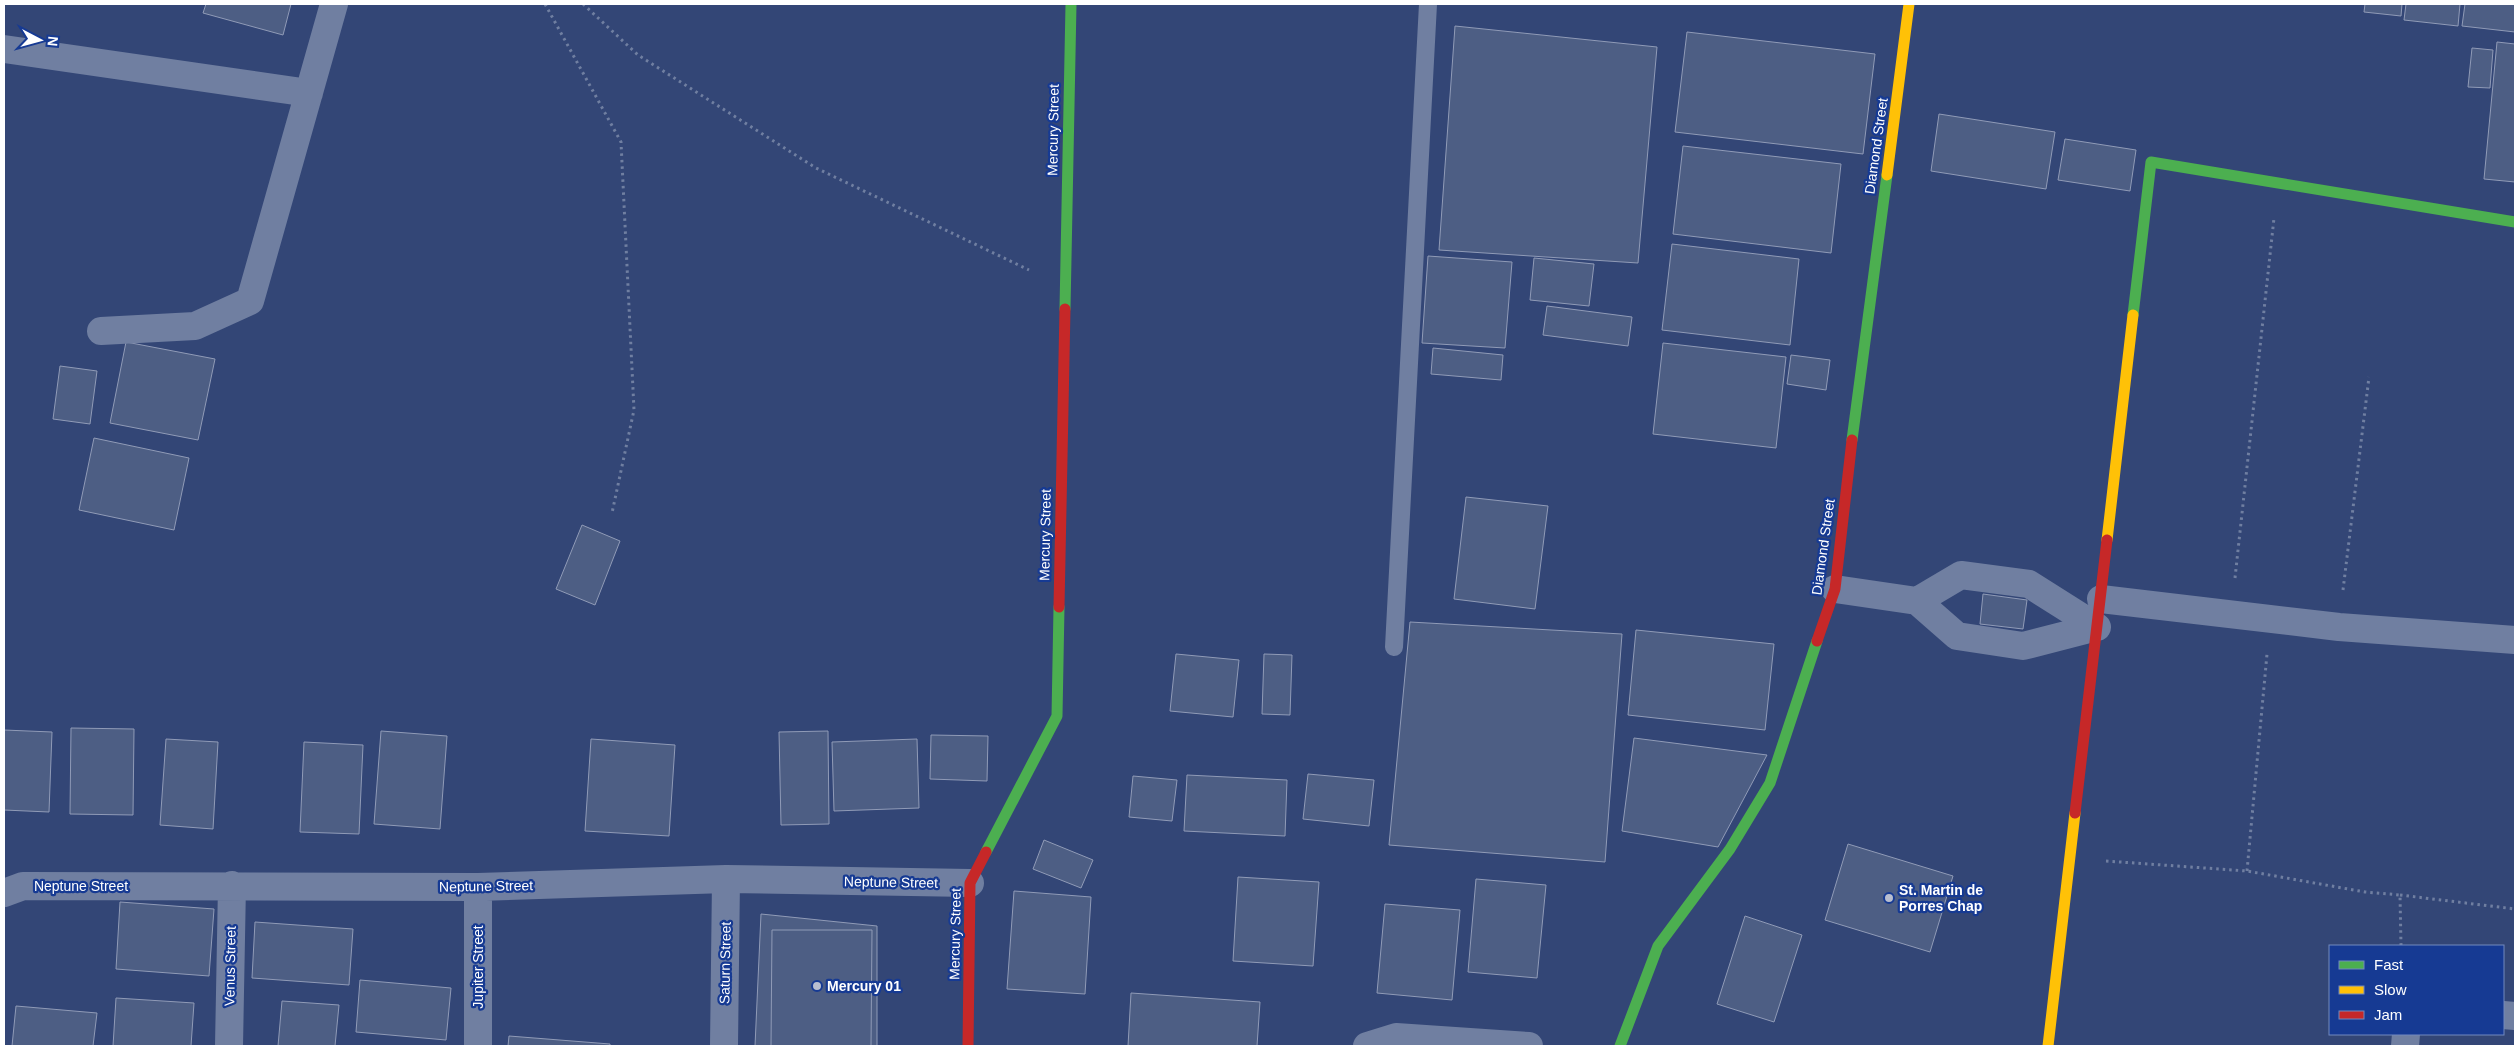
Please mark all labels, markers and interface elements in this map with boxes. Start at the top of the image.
north arrow [15,15,65,65]
text: N [44,35,61,47]
street label: Mercury Street [1044,84,1062,176]
street label: Diamond Street [1861,97,1891,195]
street label: Mercury Street [1036,489,1054,581]
street label: Diamond Street [1808,498,1838,596]
street label: Neptune Street [844,873,938,891]
street label: Neptune Street [439,877,533,895]
street label: Neptune Street [34,878,128,894]
place label: St. Martin de Porres Chap [1899,882,1983,914]
street label: Mercury Street [946,888,964,980]
marker: St. Martin de Porres Chap [1883,892,1895,904]
street label: Saturn Street [716,922,734,1004]
street label: Jupiter Street [470,925,486,1009]
street label: Venus Street [221,926,239,1006]
legend [2329,945,2504,1035]
text: Fast [2374,956,2404,973]
place label: Mercury 01 [827,978,901,994]
marker: Mercury 01 [811,980,823,992]
text: Slow [2374,981,2407,998]
text: Jam [2374,1006,2402,1023]

